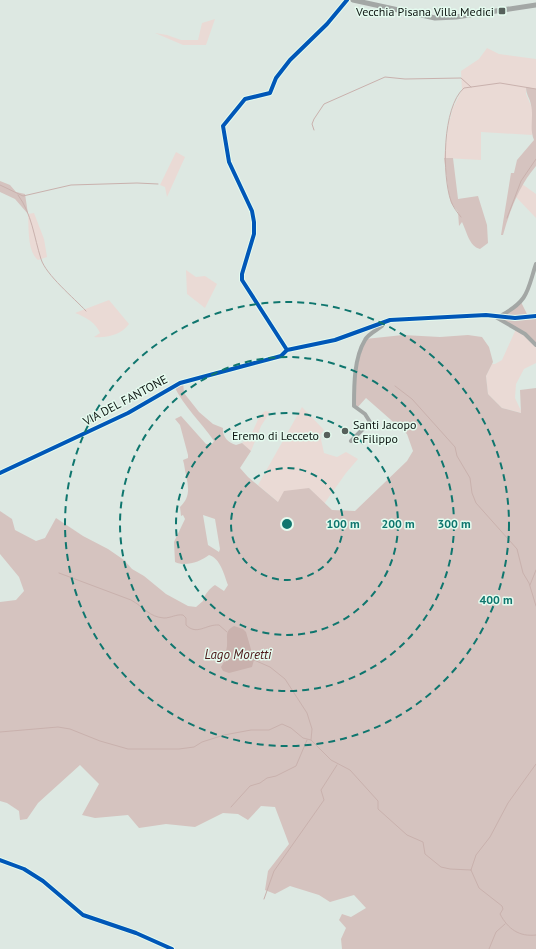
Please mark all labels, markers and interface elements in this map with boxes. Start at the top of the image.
place label: Vecchia Pisana Villa Medici [355,4,494,19]
marker: Vecchia Pisana Villa Medici [497,6,507,16]
street label: VIA DEL FANTONE [79,371,170,429]
place label: Santi Jacopo e Filippo [353,417,416,446]
marker: Santi Jacopo e Filippo [340,426,350,436]
place label: Eremo di Lecceto [232,428,319,443]
marker: Eremo di Lecceto [322,430,332,440]
text: 100 m [326,516,360,531]
text: 200 m [381,516,415,531]
text: 300 m [437,516,471,531]
centre of rings [280,517,294,531]
text: 400 m [479,592,513,607]
water label: Lago Moretti [205,646,272,663]

